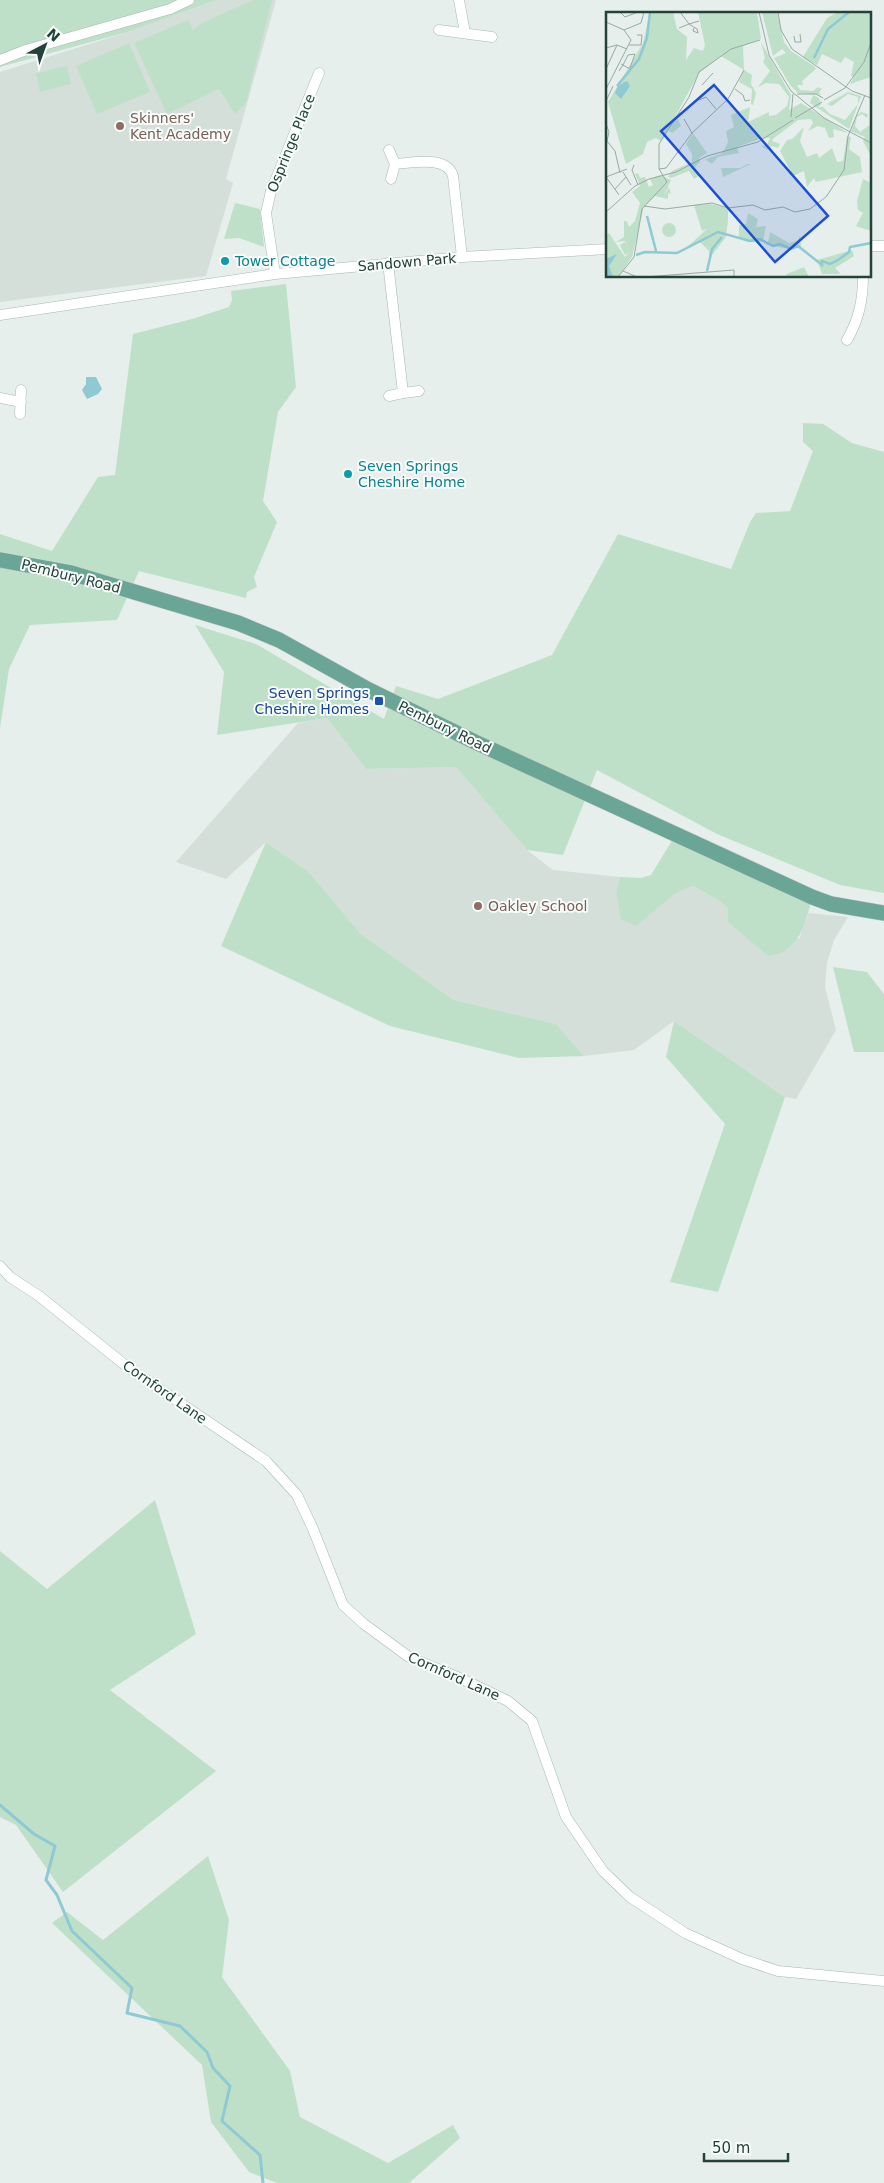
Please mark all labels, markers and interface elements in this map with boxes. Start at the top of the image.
inset map [606,12,872,278]
north arrow [20,20,70,70]
text: N [44,25,63,45]
street label: Ospringe Place [264,91,318,195]
place label: Skinners' Kent Academy [130,110,231,142]
marker: Skinners' Kent Academy [114,120,126,132]
street label: Sandown Park [357,250,458,274]
place label: Tower Cottage [234,253,335,269]
marker: Tower Cottage [219,255,231,267]
place label: Seven Springs Cheshire Home [358,458,465,490]
marker: Seven Springs Cheshire Home [342,468,354,480]
street label: Pembury Road [20,556,122,596]
place label: Seven Springs Cheshire Homes [255,685,369,717]
marker: Seven Springs Cheshire Homes [373,695,385,707]
street label: Pembury Road [396,698,494,756]
place label: Oakley School [488,898,587,914]
marker: Oakley School [472,900,484,912]
street label: Cornford Lane [120,1357,210,1427]
street label: Cornford Lane [406,1649,502,1703]
scale bar [704,2130,788,2162]
text: 50 m [712,2139,750,2157]

